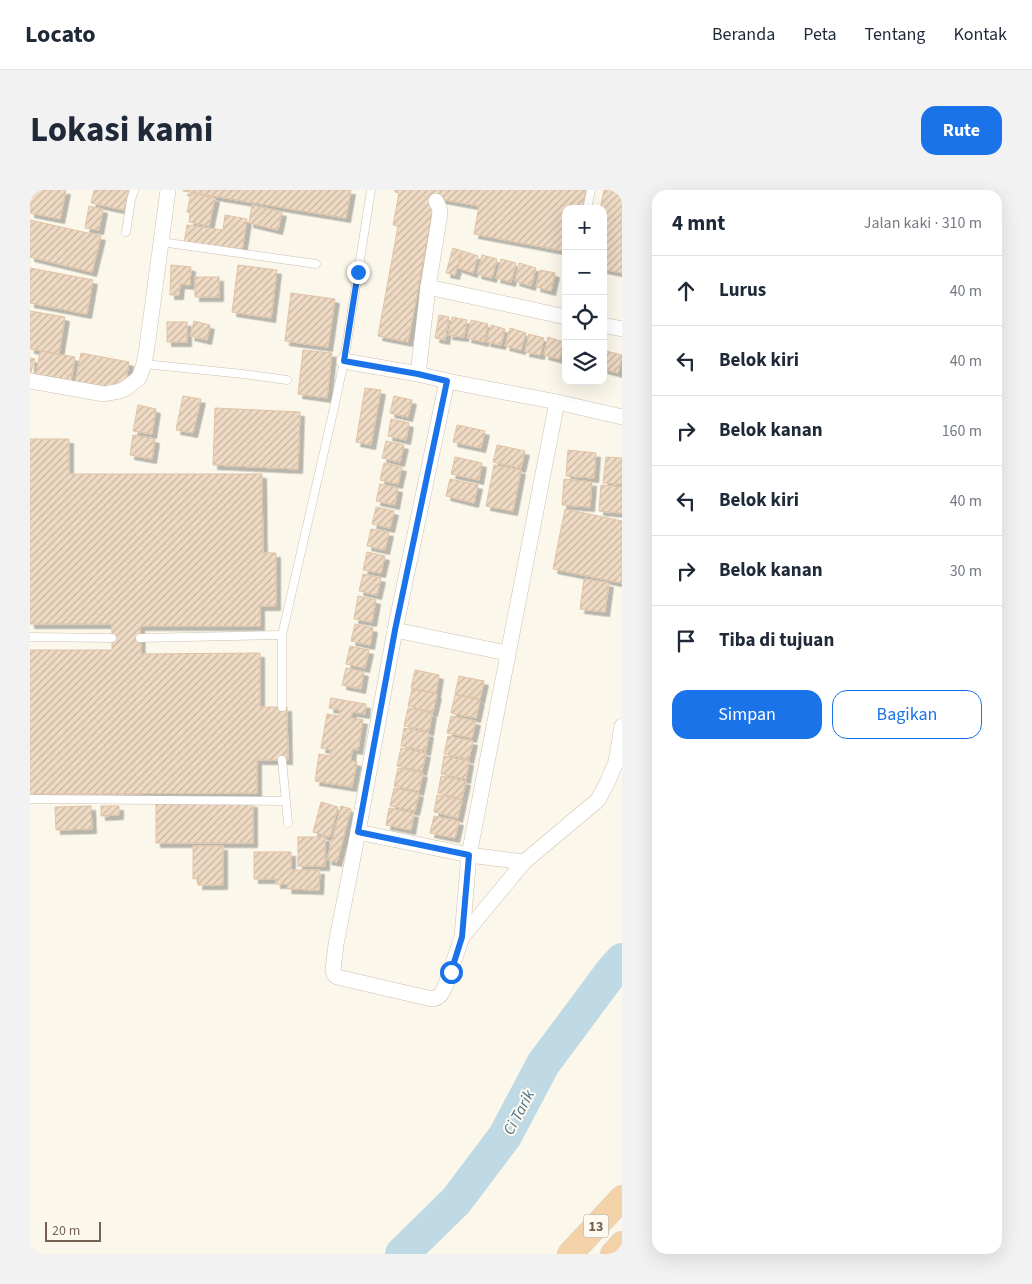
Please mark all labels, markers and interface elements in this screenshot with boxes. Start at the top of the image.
text: Locato [25,17,96,52]
text: Beranda [712,22,775,47]
text: Peta [803,22,836,47]
text: Tentang [864,22,925,47]
text: Kontak [953,22,1007,47]
text: Lokasi kami [30,105,213,155]
button: Rute [921,106,1002,155]
map controls [562,205,607,385]
button: + [562,205,607,250]
text: 4 mnt [672,208,725,238]
text: Jalan kaki · 310 m [864,212,982,234]
button: − [562,250,607,295]
route end [347,261,370,284]
icon: ahead [672,277,700,305]
text: Lurus [719,277,766,304]
text: 40 m [950,280,982,302]
button: locate [562,295,607,340]
button: layers [562,340,607,385]
icon: left [672,347,700,375]
text: Belok kiri [719,347,799,374]
text: 40 m [950,350,982,372]
icon: right [672,417,700,445]
text: Belok kanan [719,417,823,444]
text: 160 m [942,420,982,442]
icon: left [672,487,700,515]
text: Belok kiri [719,487,799,514]
text: 40 m [950,490,982,512]
icon: right [672,557,700,585]
text: Belok kanan [719,557,823,584]
text: 30 m [950,560,982,582]
icon: arrive [672,627,700,655]
text: Tiba di tujuan [719,627,834,654]
button: Simpan [672,690,822,739]
button: Bagikan [832,690,982,739]
route start [440,961,463,984]
water label: Ci Tarik [498,1086,540,1139]
road number: 13 [584,1214,608,1238]
scale bar [45,1219,101,1242]
text: 20 m [52,1221,80,1241]

